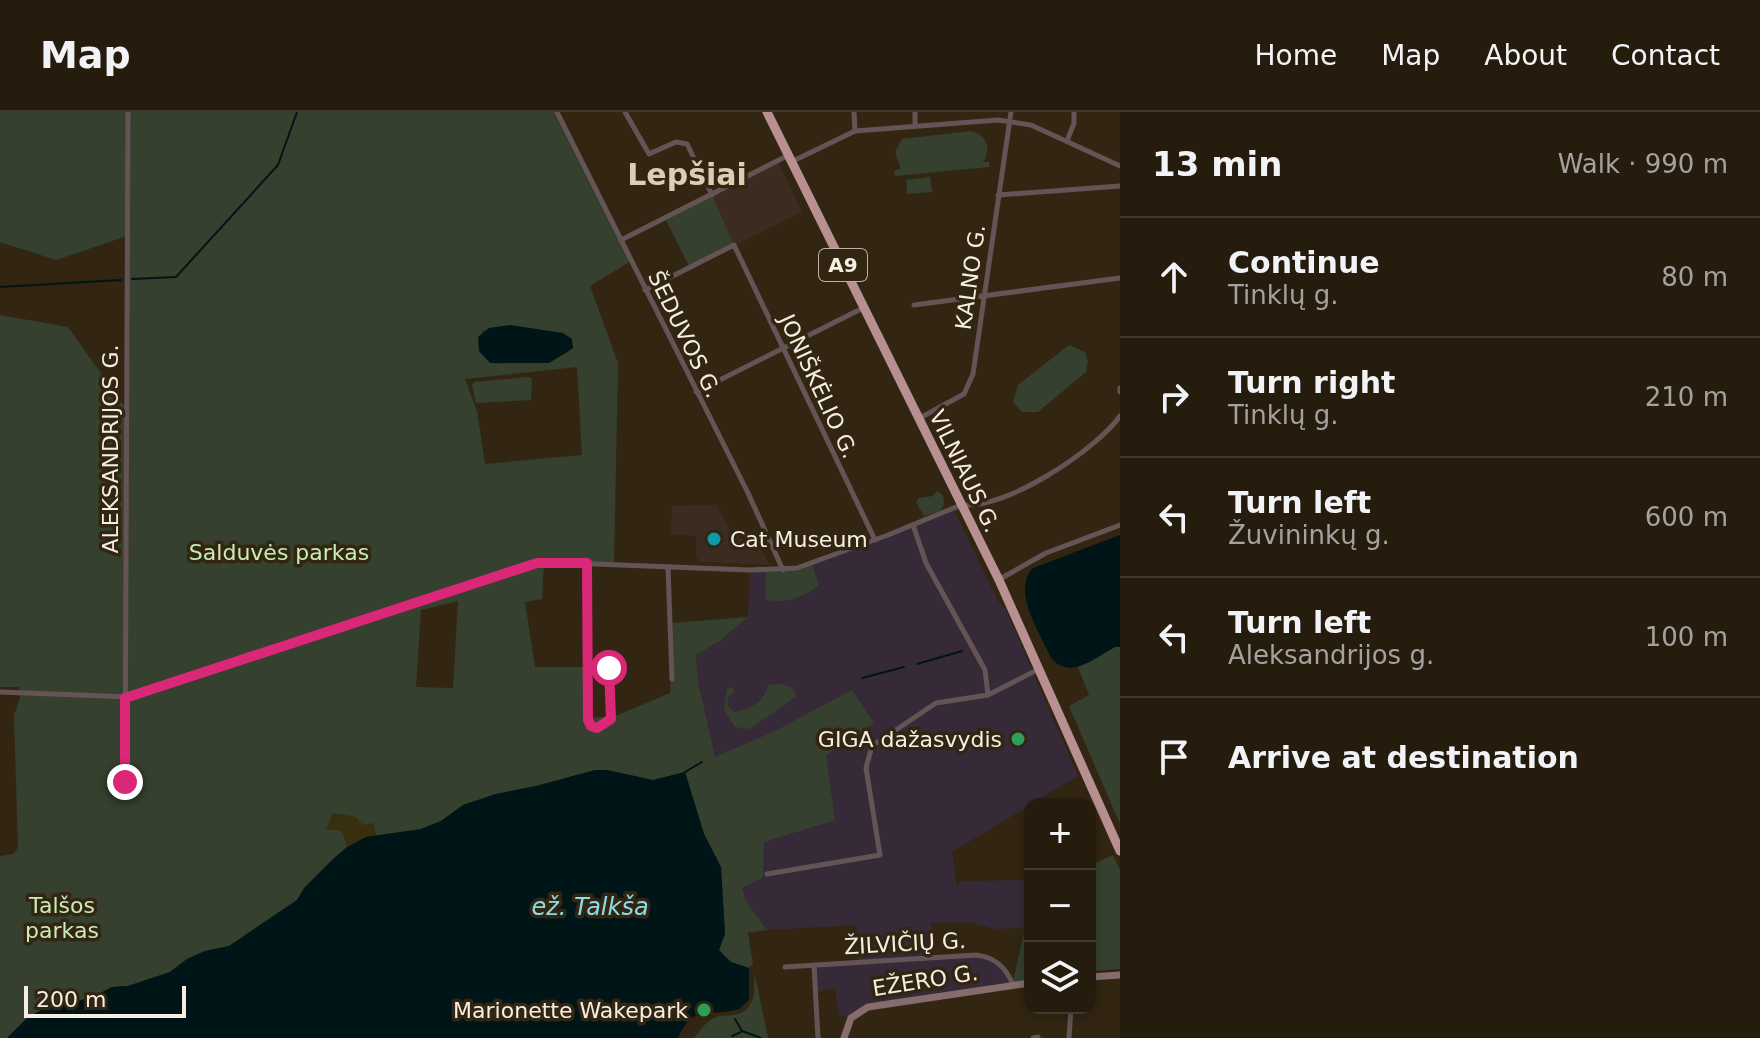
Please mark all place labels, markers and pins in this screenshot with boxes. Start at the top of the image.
place label: Cat Museum [730,527,868,552]
marker: Cat Museum [705,530,723,548]
place label: GIGA dažasvydis [818,727,1002,752]
marker: GIGA dažasvydis [1009,730,1027,748]
place label: Marionette Wakepark [453,998,688,1023]
marker: Marionette Wakepark [695,1001,713,1019]

